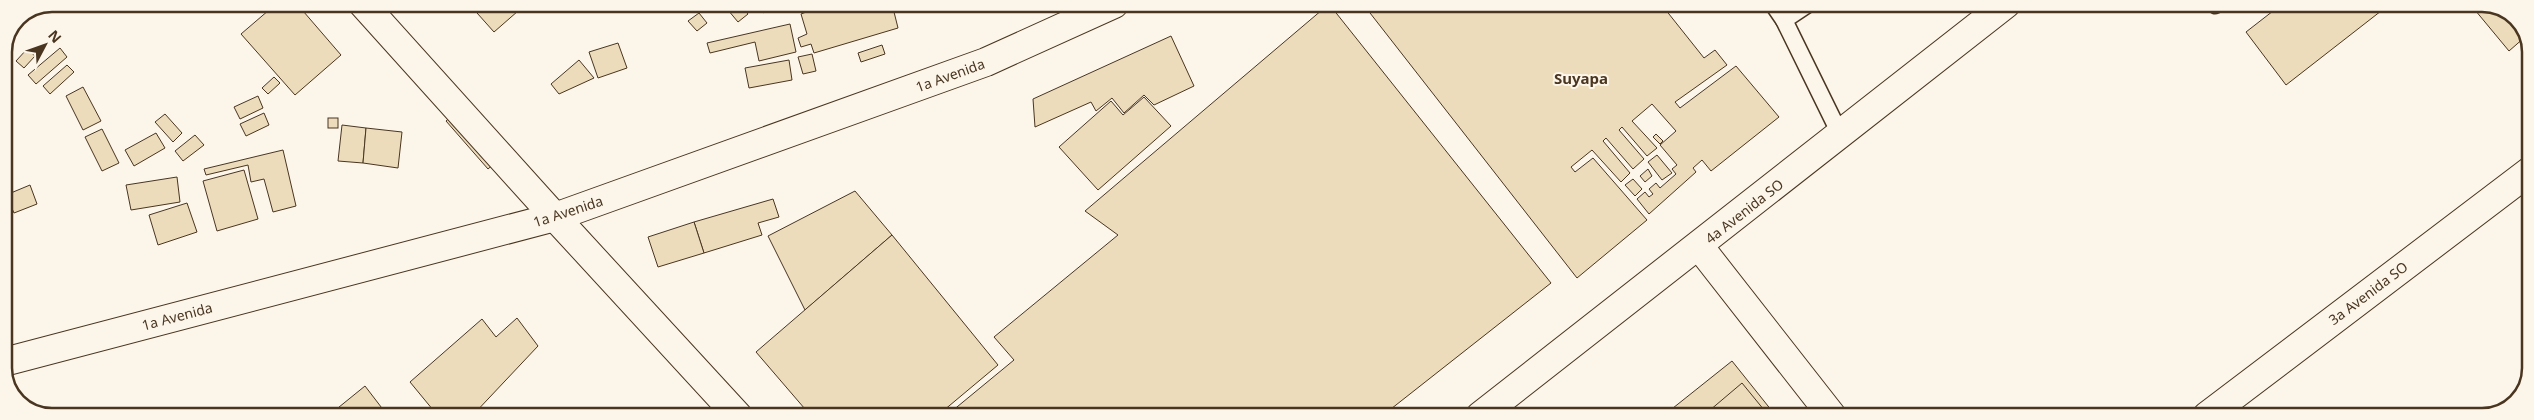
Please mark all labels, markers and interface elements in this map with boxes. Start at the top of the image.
north arrow [20,20,70,70]
text: N [44,26,66,47]
street label: 1a Avenida [913,54,987,96]
district label: Suyapa [1554,68,1608,88]
street label: 4a Avenida SO [1701,174,1787,248]
street label: 1a Avenida [531,191,605,231]
street label: 3a Avenida SO [2325,257,2411,329]
street label: 1a Avenida [140,297,214,335]

